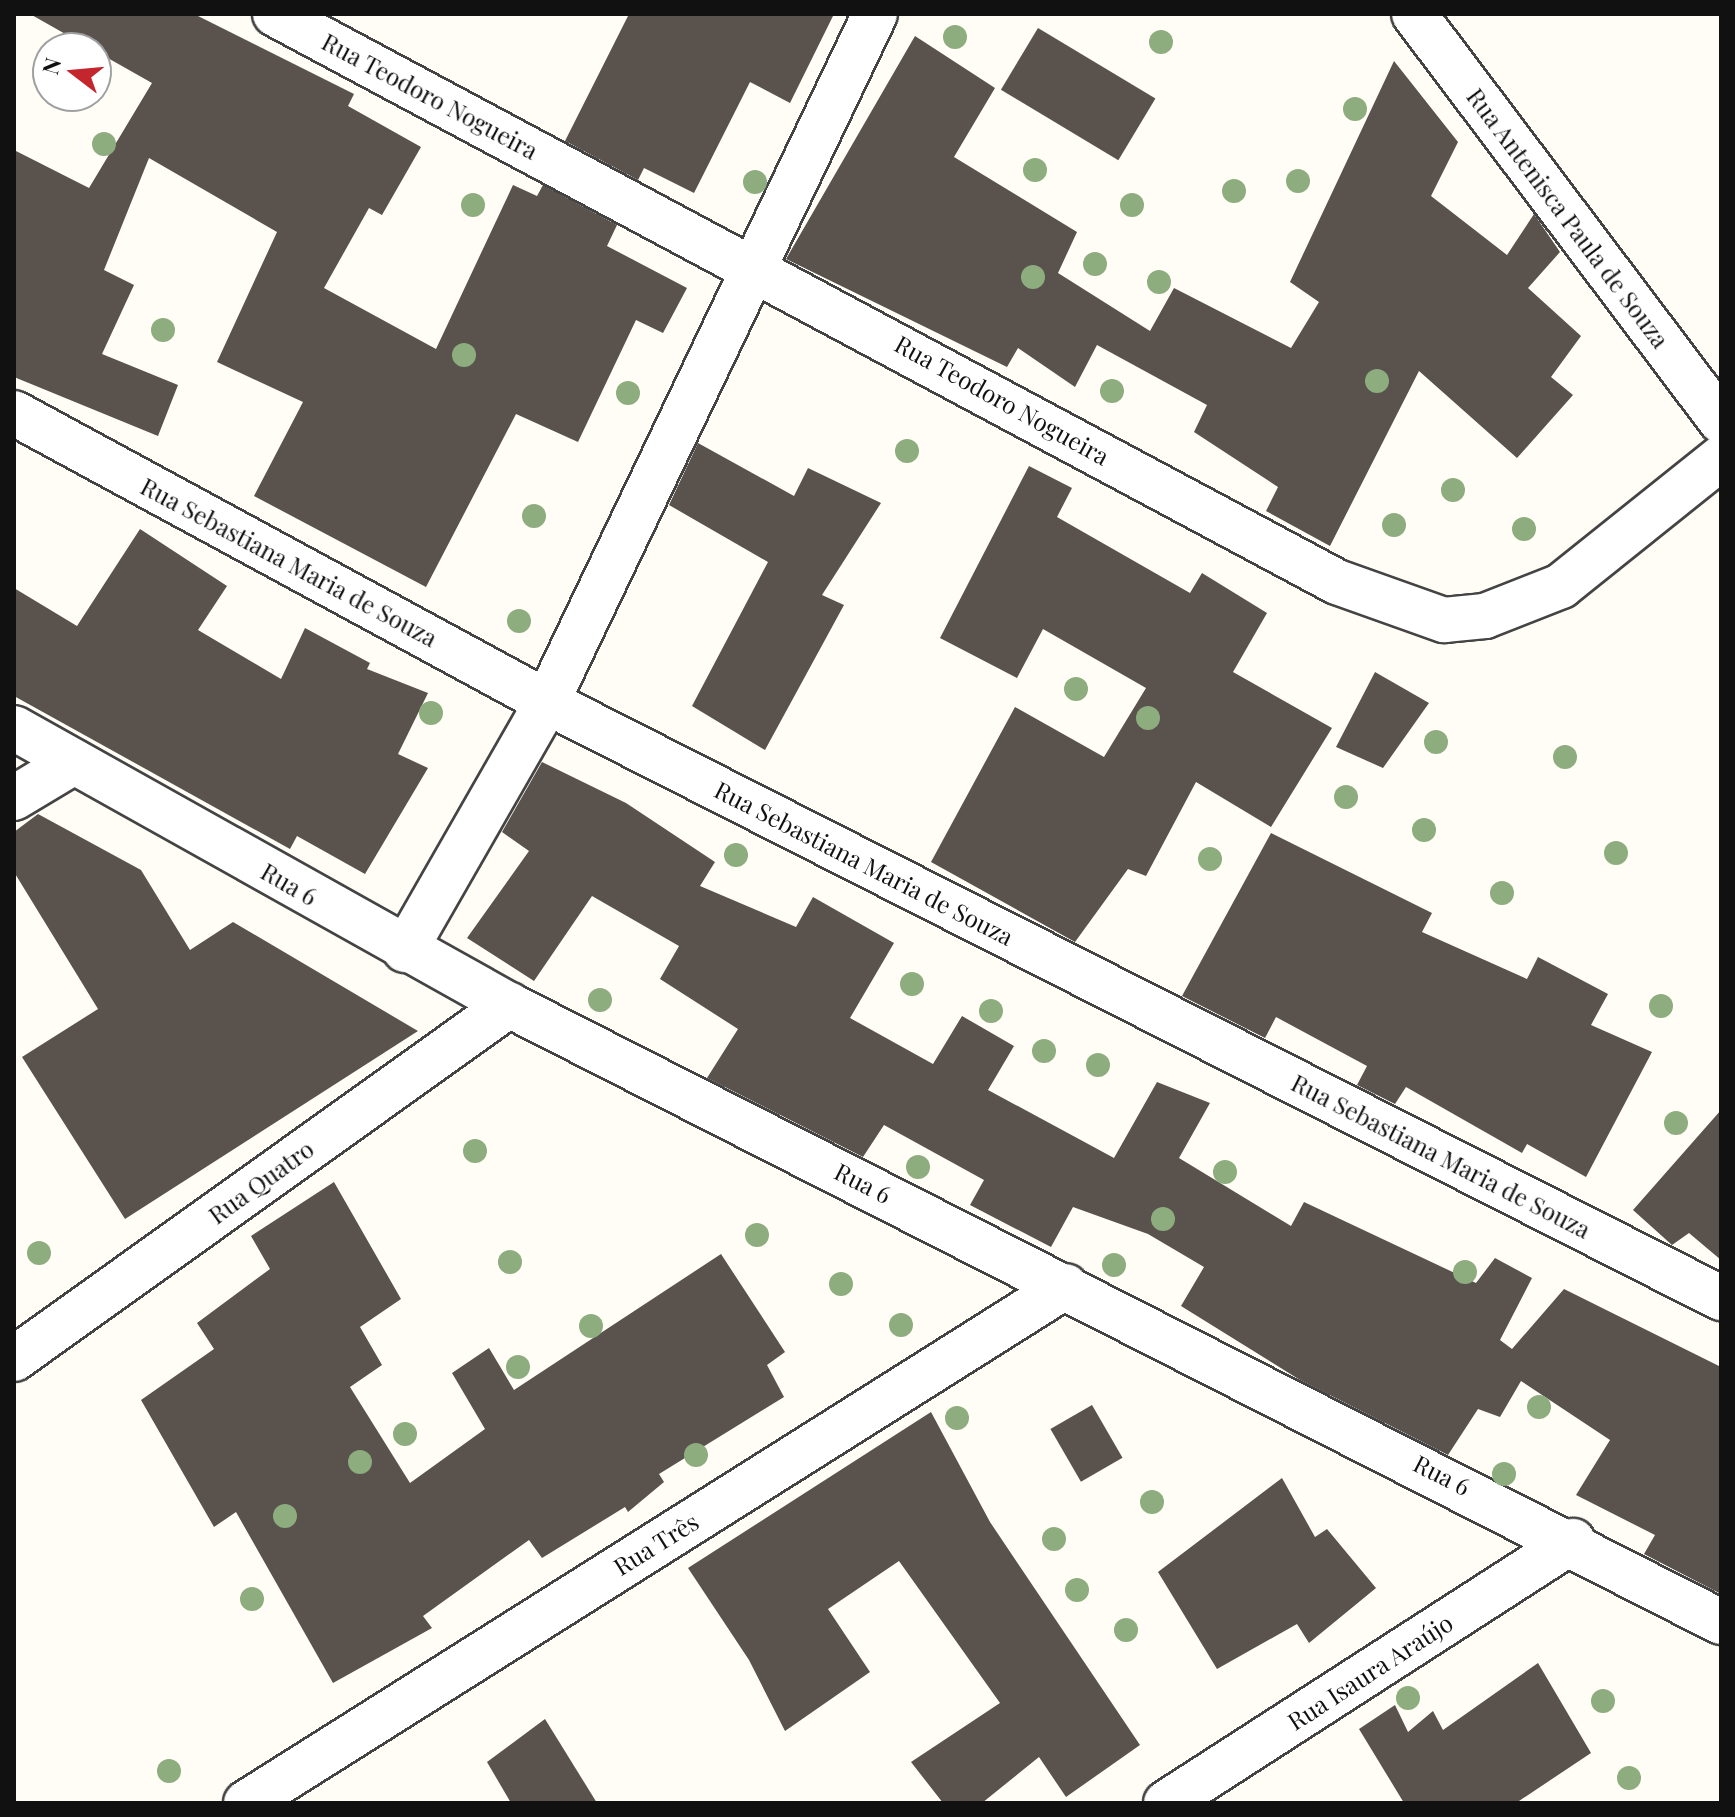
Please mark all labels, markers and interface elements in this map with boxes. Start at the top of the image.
street label: Rua Teodoro Nogueira [317,27,543,165]
north arrow [32,32,112,112]
text: N [34,54,67,78]
street label: Rua Antenisca Paula de Souza [1460,82,1676,354]
street label: Rua Teodoro Nogueira [890,329,1114,471]
street label: Rua Sebastiana Maria de Souza [136,471,442,653]
street label: Rua Sebastiana Maria de Souza [709,775,1019,951]
street label: Rua 6 [256,857,322,911]
street label: Rua Sebastiana Maria de Souza [1286,1068,1596,1244]
street label: Rua Quatro [203,1134,319,1230]
street label: Rua 6 [830,1157,896,1209]
street label: Rua 6 [1409,1449,1475,1501]
street label: Rua Três [608,1507,704,1581]
street label: Rua Isaura Araújo [1282,1608,1458,1736]

